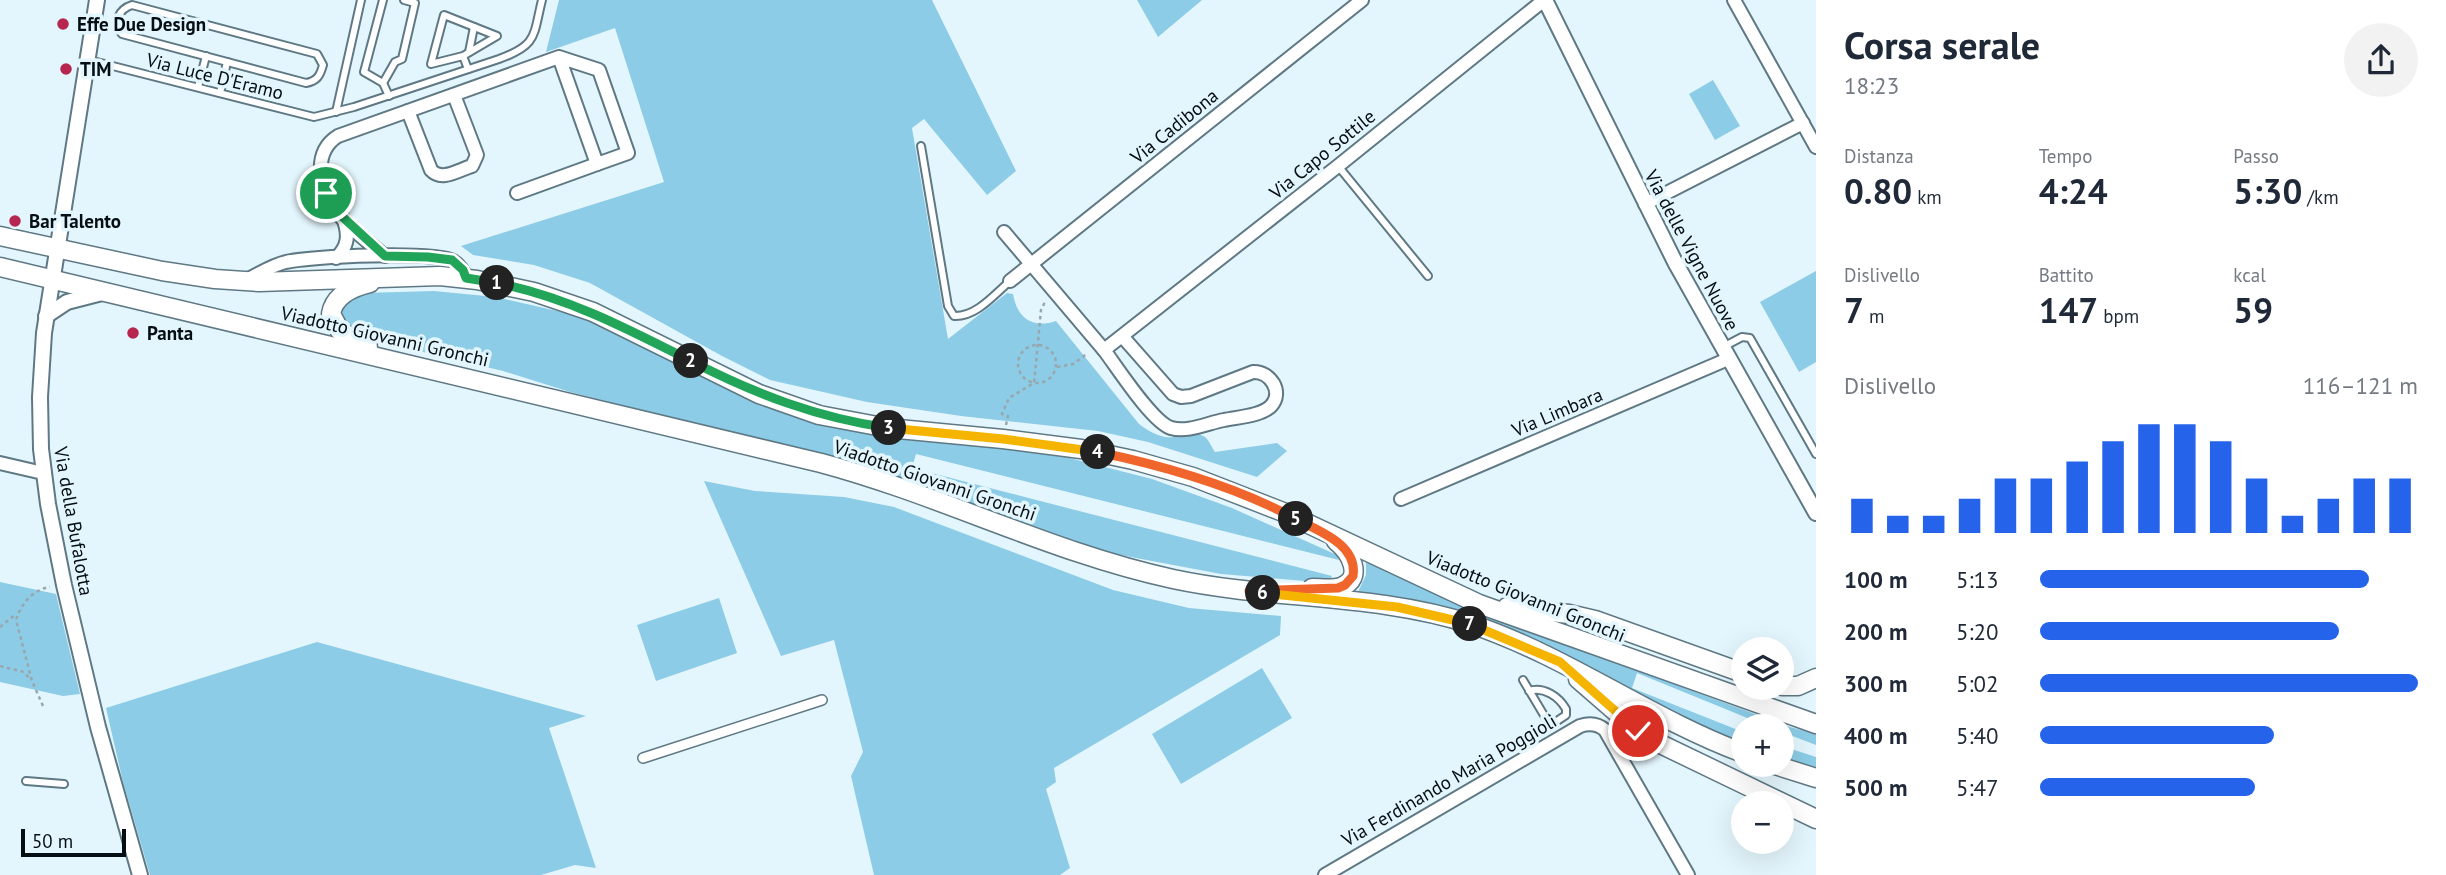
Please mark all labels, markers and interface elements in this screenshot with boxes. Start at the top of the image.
place label: Effe Due Design [77,12,206,36]
marker: Effe Due Design [55,16,71,32]
text: Corsa serale [1844,20,2040,69]
button: share [2344,23,2418,97]
street label: Via Luce D'Eramo [143,47,286,105]
place label: TIM [80,57,111,81]
marker: TIM [58,61,74,77]
text: 18:23 [1844,71,1899,100]
street label: Via Cadibona [1125,83,1223,169]
street label: Via Capo Sottile [1263,104,1380,205]
text: Distanza [1844,144,1914,168]
text: Tempo [2039,144,2092,168]
text: Passo [2233,144,2279,168]
pin [296,163,356,223]
street label: Via delle Vigne Nuove [1639,165,1744,334]
text: 0.80 [1844,168,1912,214]
text: 4:24 [2039,168,2108,214]
text: 5:30 [2233,168,2302,214]
icon: arrive [307,174,345,212]
text: km [1912,185,1942,209]
text: /km [2302,185,2339,209]
place label: Bar Talento [29,209,121,233]
marker: Bar Talento [7,213,23,229]
text: Dislivello [1844,263,1920,287]
text: Battito [2039,263,2094,287]
text: kcal [2233,263,2266,287]
pin: 1 [480,266,514,300]
text: 1 [491,270,502,294]
text: 7 [1844,287,1864,333]
text: 147 [2039,287,2098,333]
text: 59 [2233,287,2273,333]
street label: Viadotto Giovanni Gronchi [278,300,491,372]
text: m [1864,304,1884,328]
text: bpm [2098,304,2139,328]
place label: Panta [147,321,193,345]
marker: Panta [125,325,141,341]
pin: 2 [674,344,708,378]
text: 2 [685,348,696,372]
text: Dislivello [1844,371,1936,400]
text: 116–121 m [2303,371,2418,400]
street label: Via Limbara [1507,382,1606,442]
pin: 3 [872,410,906,446]
text: 3 [883,415,894,439]
street label: Viadotto Giovanni Gronchi [830,434,1039,526]
pin: 4 [1080,434,1116,470]
text: 4 [1092,439,1103,463]
street label: Via della Bufalotta [49,444,99,597]
pin: 5 [1278,502,1314,536]
text: 5 [1290,506,1301,530]
street label: Viadotto Giovanni Gronchi [1422,545,1629,647]
text: 100 m [1844,565,1907,594]
text: 5:13 [1956,565,1999,594]
pin: 6 [1246,576,1280,610]
text: 6 [1257,580,1268,604]
pin: 7 [1452,606,1488,642]
text: 7 [1464,611,1475,635]
text: 200 m [1844,617,1907,646]
text: 5:20 [1956,617,1999,646]
map controls [1731,637,1794,854]
button: layers [1731,637,1794,700]
text: 300 m [1844,669,1907,698]
text: 5:02 [1956,669,1999,698]
pin [1608,701,1668,761]
street label: Via Ferdinando Maria Poggioli [1336,709,1561,852]
icon: check [1619,712,1657,750]
button: + [1731,714,1794,777]
text: 400 m [1844,721,1907,750]
text: 5:40 [1956,721,1999,750]
text: 500 m [1844,773,1907,802]
text: 5:47 [1956,773,1999,802]
button: − [1731,791,1794,854]
scale bar [21,826,126,858]
text: 50 m [32,829,73,853]

